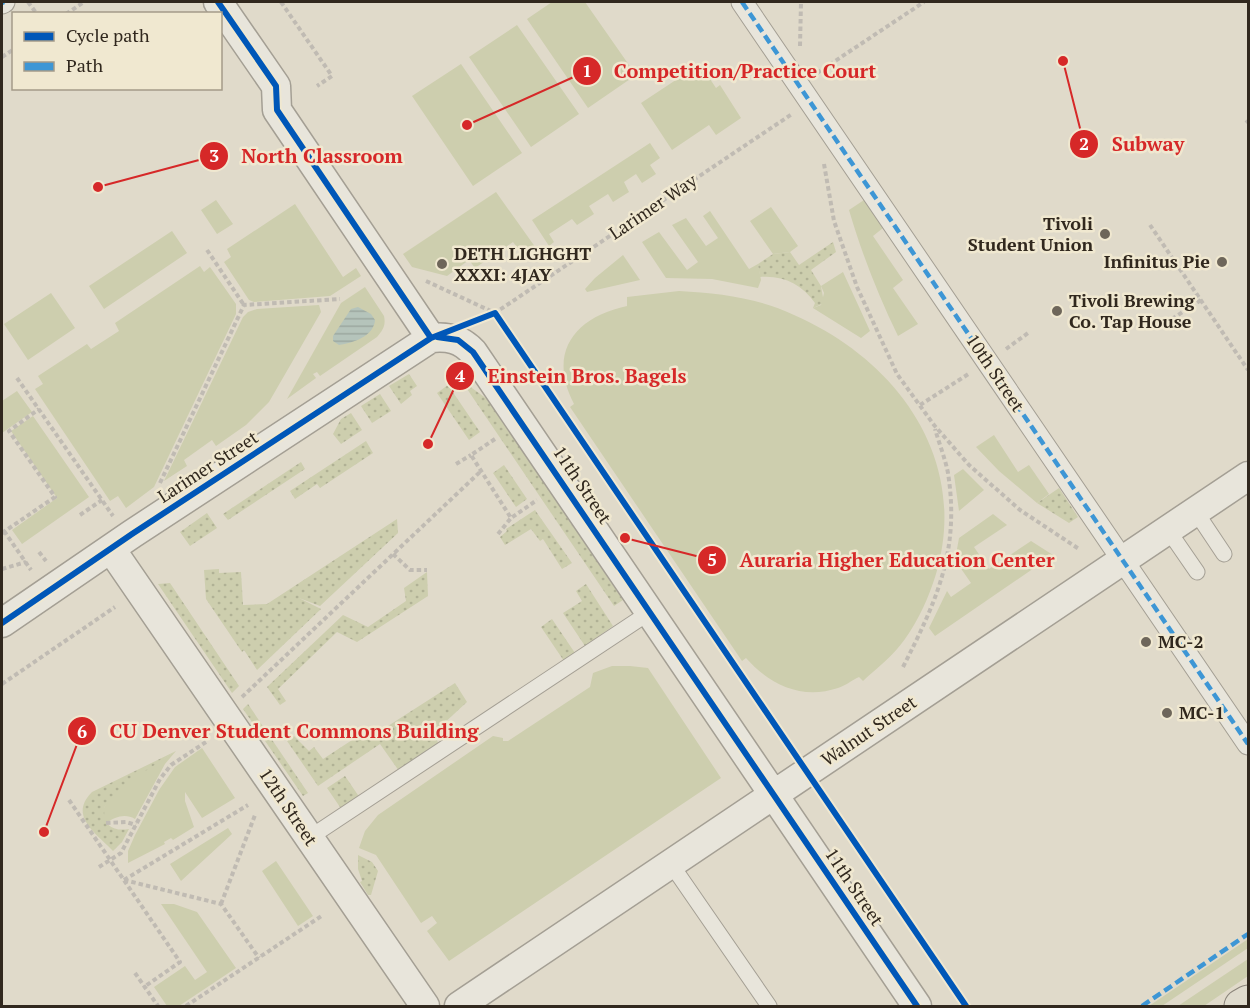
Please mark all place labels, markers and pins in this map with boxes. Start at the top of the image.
callout: Competition/Practice Court [572,52,889,90]
callout: Subway [1069,125,1196,163]
callout: North Classroom [199,137,415,175]
place label: Tivoli Student Union [968,211,1093,256]
marker: Tivoli Student Union [1098,227,1112,241]
place label: DETH LIGHGHT XXXI: 4JAY [454,241,591,286]
place label: Infinitus Pie [1104,249,1210,273]
marker: Infinitus Pie [1215,255,1229,269]
marker: DETH LIGHGHT XXXI: 4JAY [435,257,449,271]
place label: Tivoli Brewing Co. Tap House [1069,288,1195,333]
marker: Tivoli Brewing Co. Tap House [1050,304,1064,318]
callout: Einstein Bros. Bagels [445,357,699,395]
callout: Auraria Higher Education Center [697,541,1066,579]
place label: MC-2 [1158,629,1204,653]
marker: MC-2 [1139,635,1153,649]
place label: MC-1 [1179,700,1225,724]
marker: MC-1 [1160,706,1174,720]
callout: CU Denver Student Commons Building [67,712,490,750]

